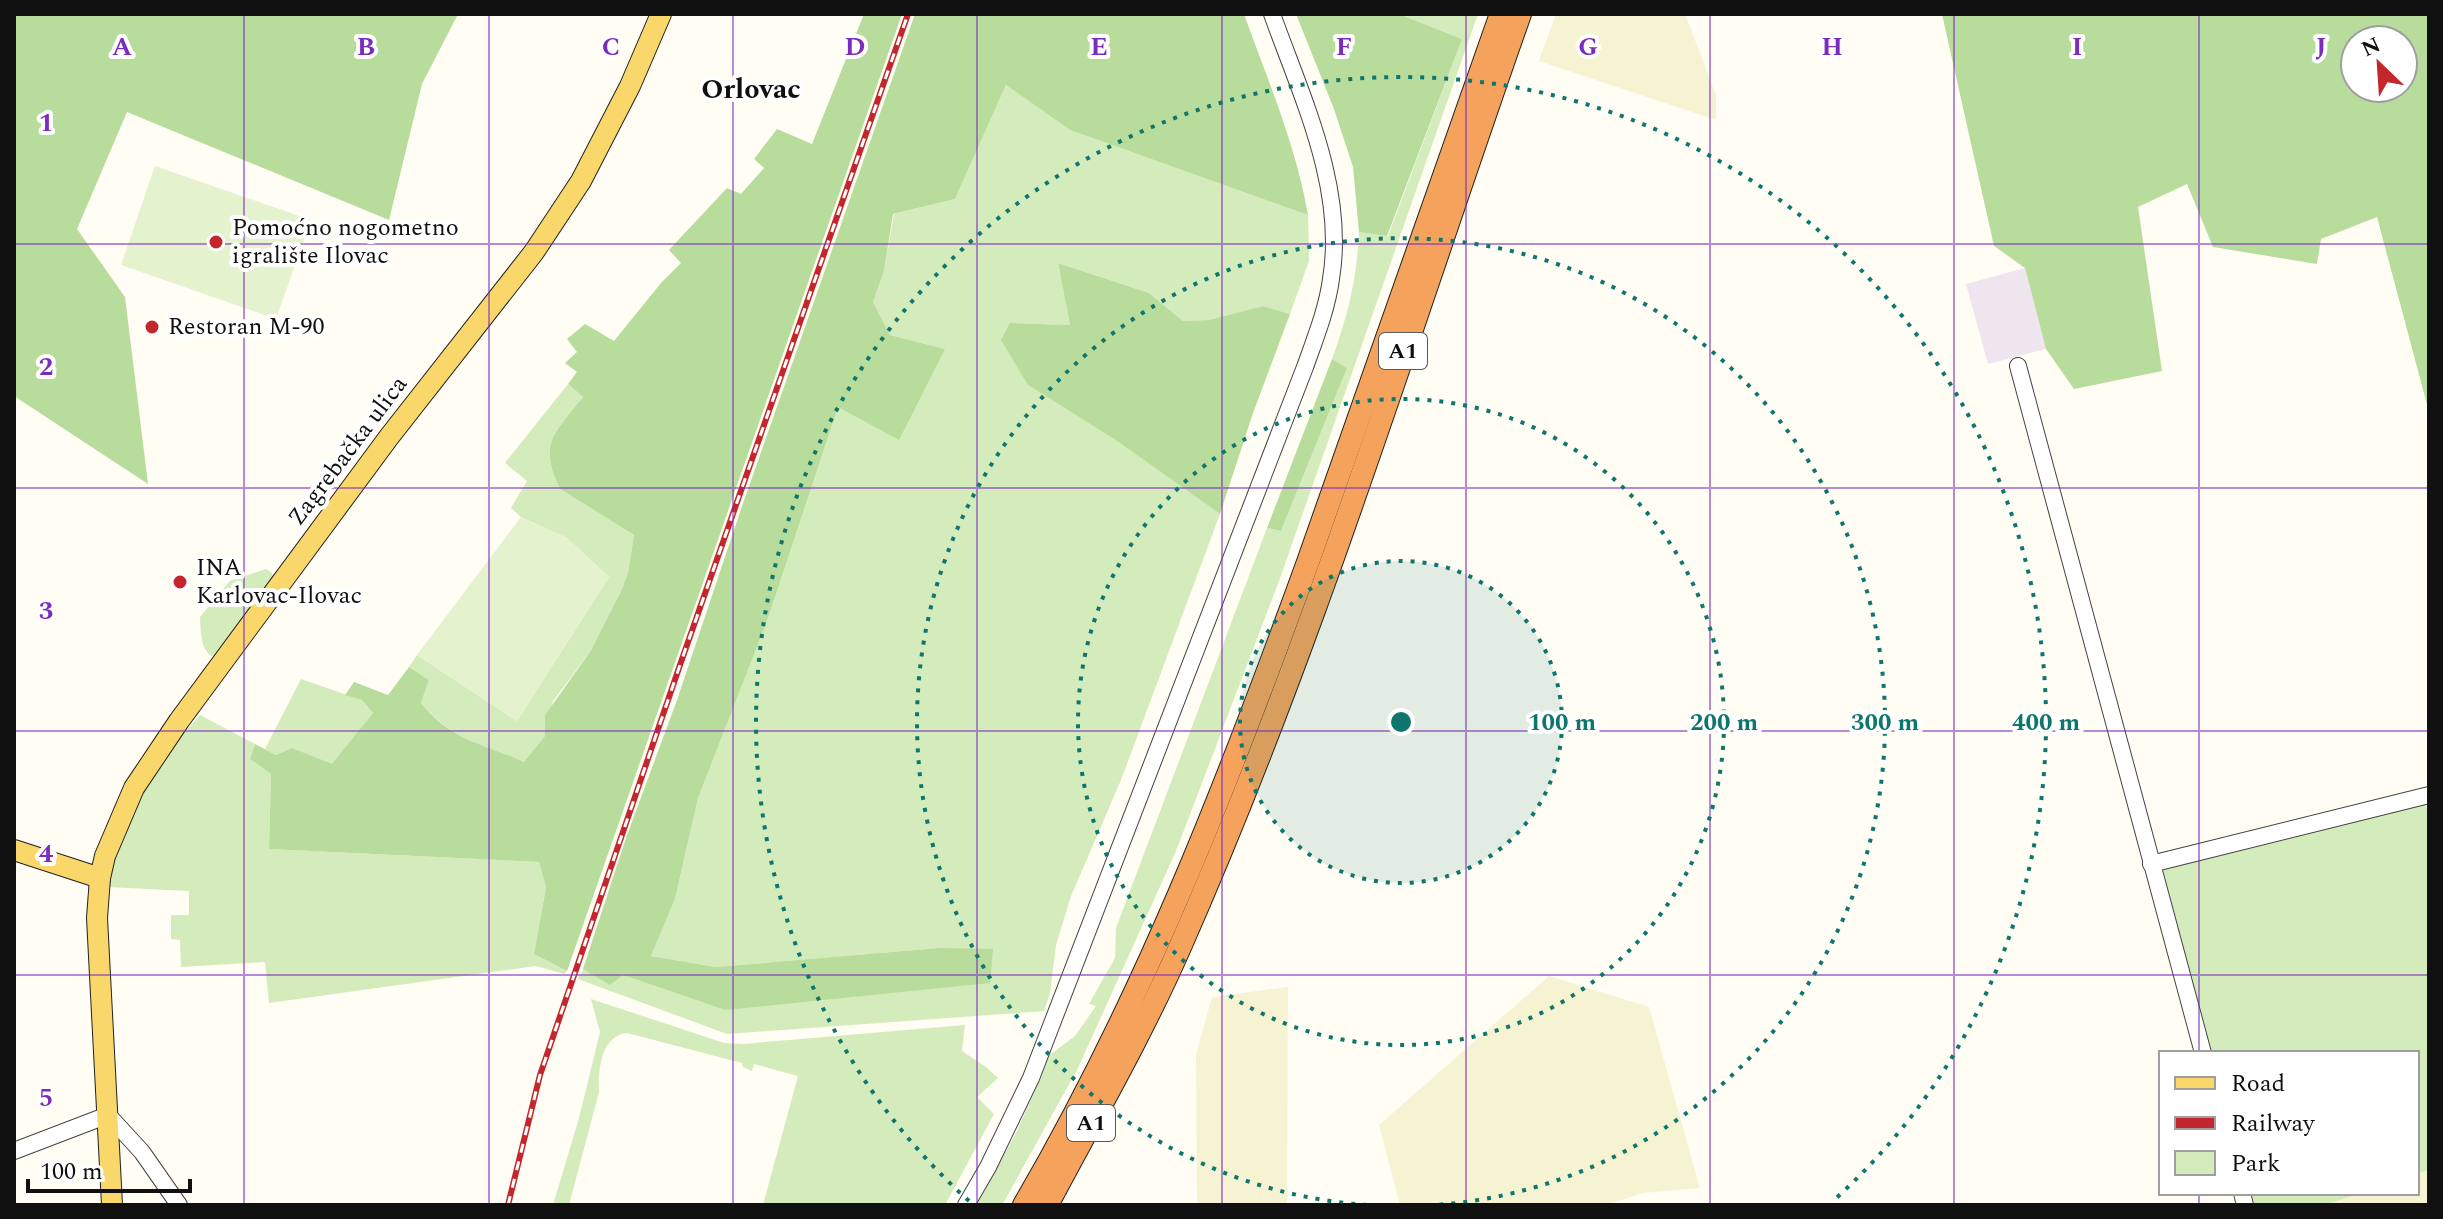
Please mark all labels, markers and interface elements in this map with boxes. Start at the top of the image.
north arrow [2339,24,2419,104]
text: A [112,27,132,67]
text: B [357,27,375,67]
text: C [602,27,620,67]
text: D [845,27,865,67]
text: E [1090,27,1108,67]
text: F [1336,27,1352,67]
text: G [1578,27,1598,67]
text: H [1821,27,1843,67]
text: I [2072,27,2082,67]
text: J [2315,27,2327,67]
text: N [2356,28,2386,66]
district label: Orlovac [701,68,801,111]
text: 1 [39,103,53,143]
place label: Pomoćno nogometno igralište Ilovac [232,210,459,274]
marker: Pomoćno nogometno igralište Ilovac [207,233,225,251]
place label: Restoran M-90 [168,309,325,345]
marker: Restoran M-90 [143,318,161,336]
road number: A1 [1379,333,1427,369]
text: 2 [39,347,53,387]
street label: Zagrebačka ulica [279,368,417,534]
place label: INA Karlovac-Ilovac [196,550,362,614]
marker: INA Karlovac-Ilovac [171,573,189,591]
text: 3 [39,591,53,631]
text: 100 m [1528,705,1596,741]
text: 200 m [1690,705,1758,741]
text: 300 m [1851,705,1919,741]
text: 400 m [2012,705,2080,741]
centre of rings [1387,708,1415,736]
text: 4 [39,834,54,874]
legend [2159,1051,2419,1195]
text: Road [2231,1066,2285,1102]
text: 5 [39,1078,53,1118]
road number: A1 [1067,1105,1115,1141]
text: Railway [2231,1106,2316,1142]
scale bar [28,1143,190,1193]
text: Park [2231,1146,2281,1182]
text: 100 m [40,1154,103,1190]

